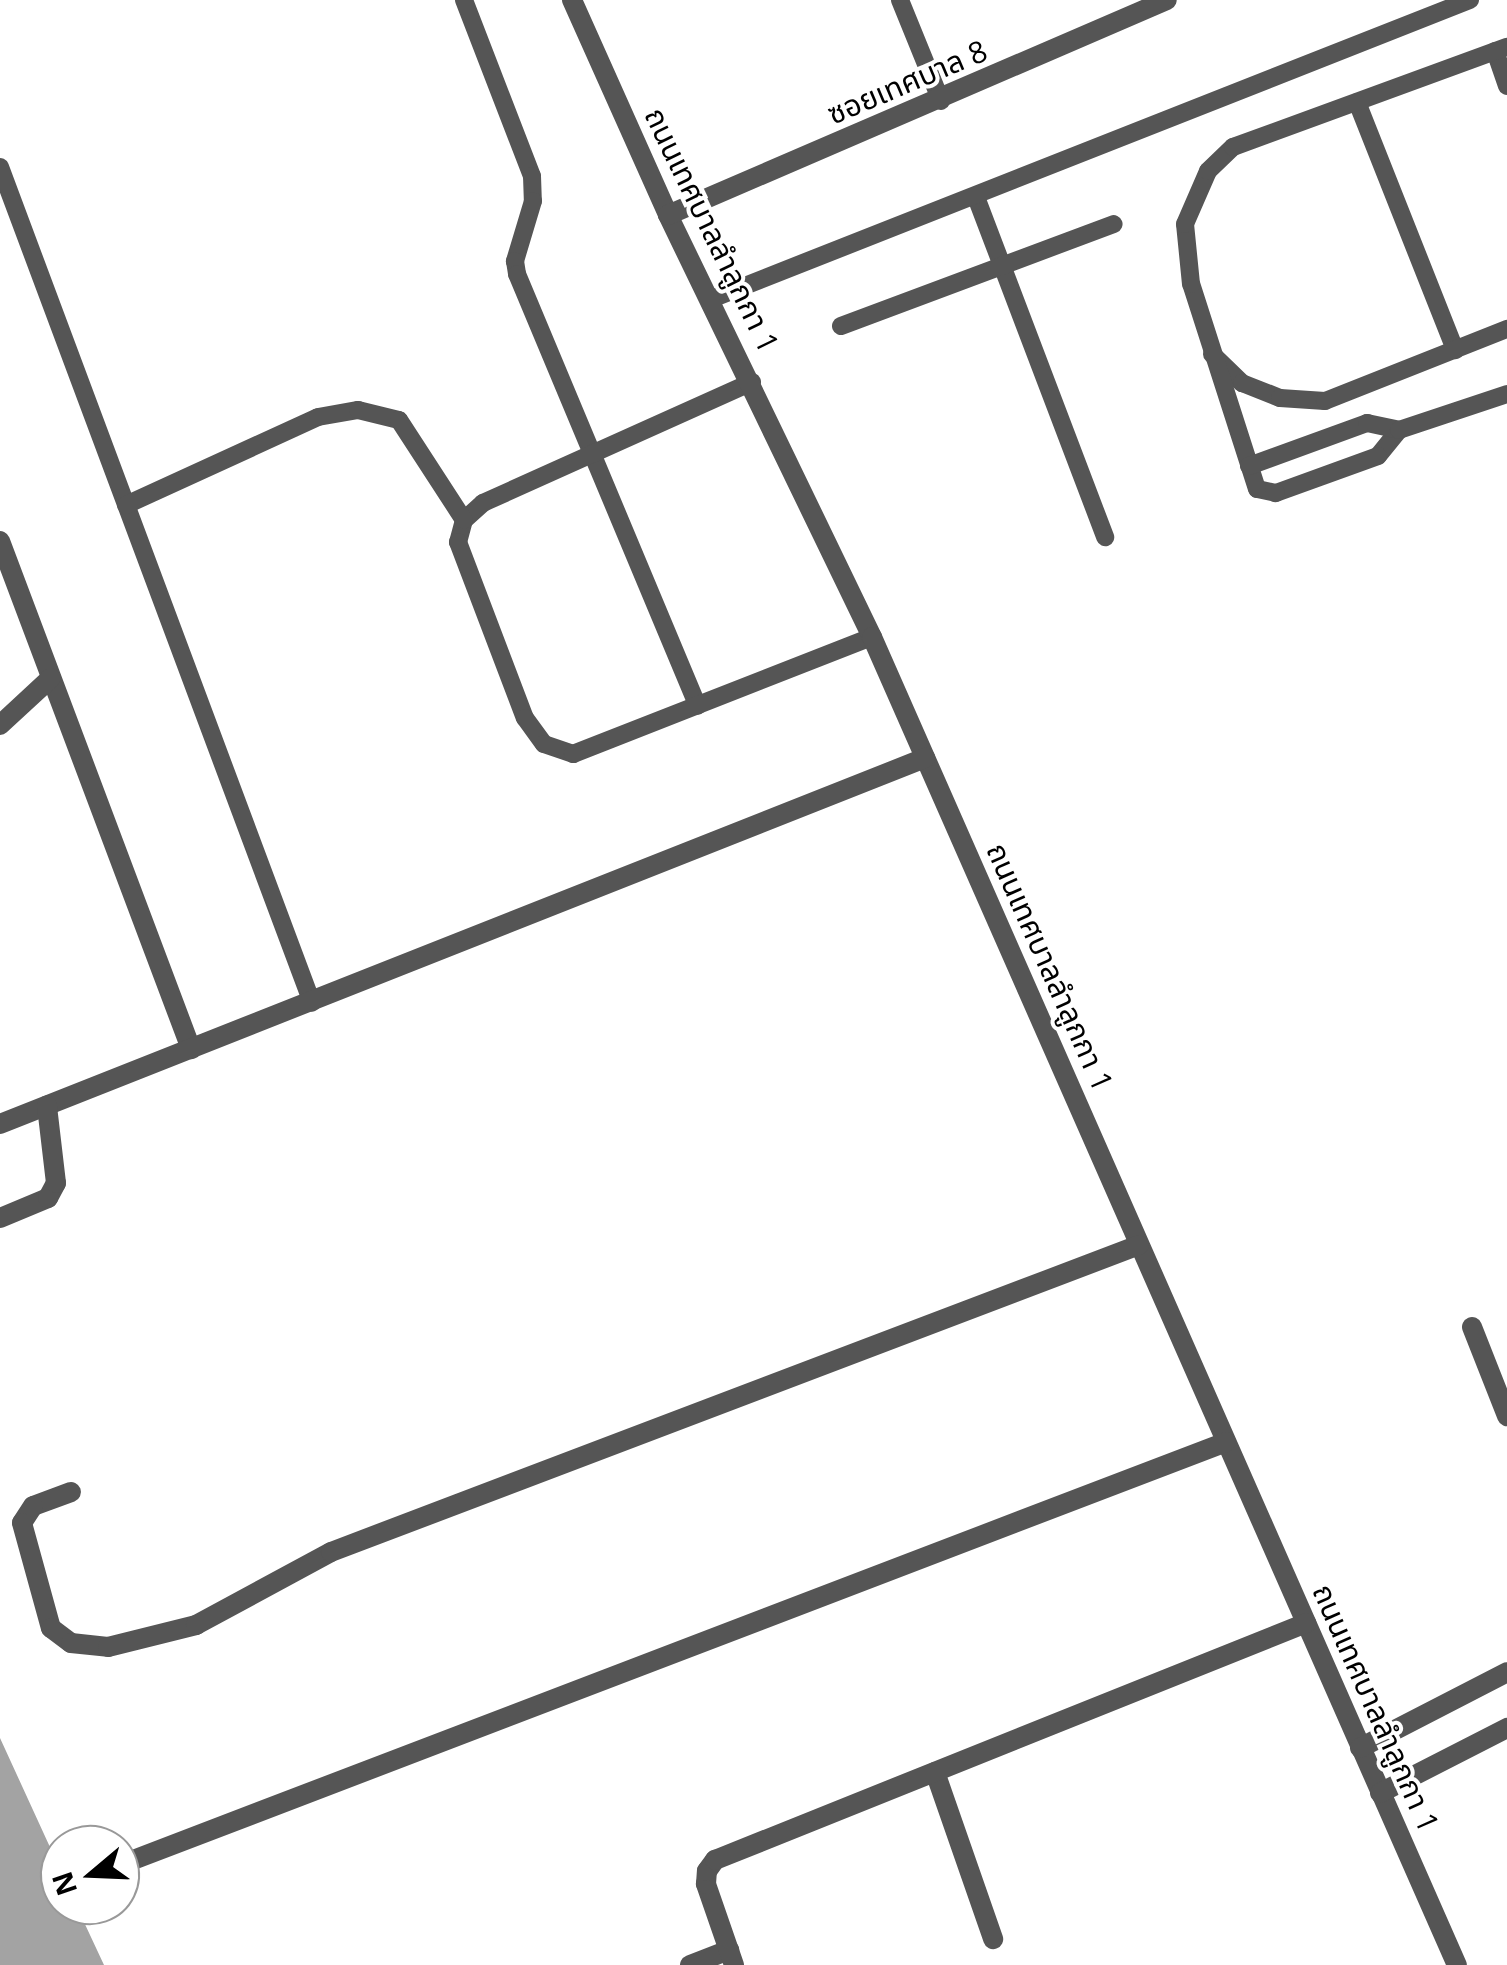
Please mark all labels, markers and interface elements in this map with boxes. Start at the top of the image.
street label: ซอยเทศบาล 8 [822,32,992,132]
street label: ถนนเทศบาลลำลูกกา 1 [637,102,787,358]
street label: ถนนเทศบาลลำลูกกา 1 [979,837,1121,1097]
street label: ถนนเทศบาลลำลูกกา 1 [1305,1578,1447,1838]
north arrow [40,1825,140,1925]
text: N [42,1867,85,1901]

